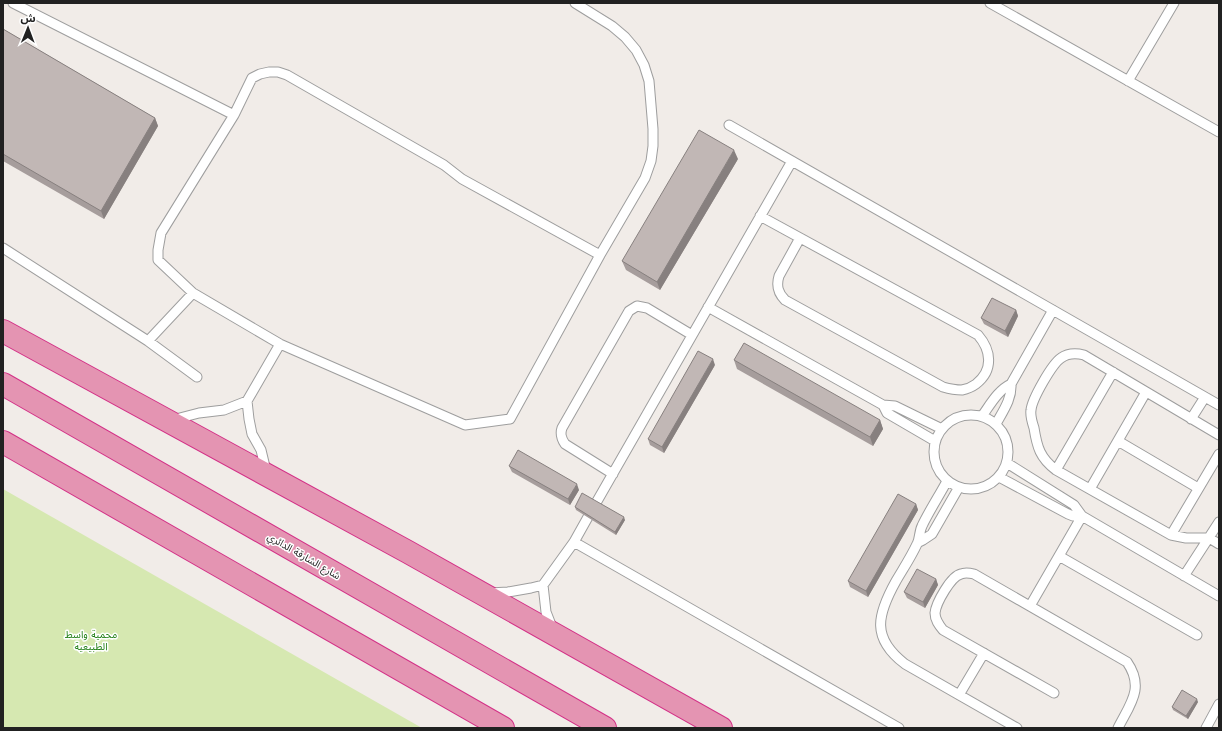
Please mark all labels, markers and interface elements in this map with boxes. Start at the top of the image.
north arrow [8,8,48,48]
text: ش [21,12,36,25]
street label: شارع الشارقة الدائري [264,531,343,583]
park label: محمية واسط الطبيعية [65,629,117,652]

